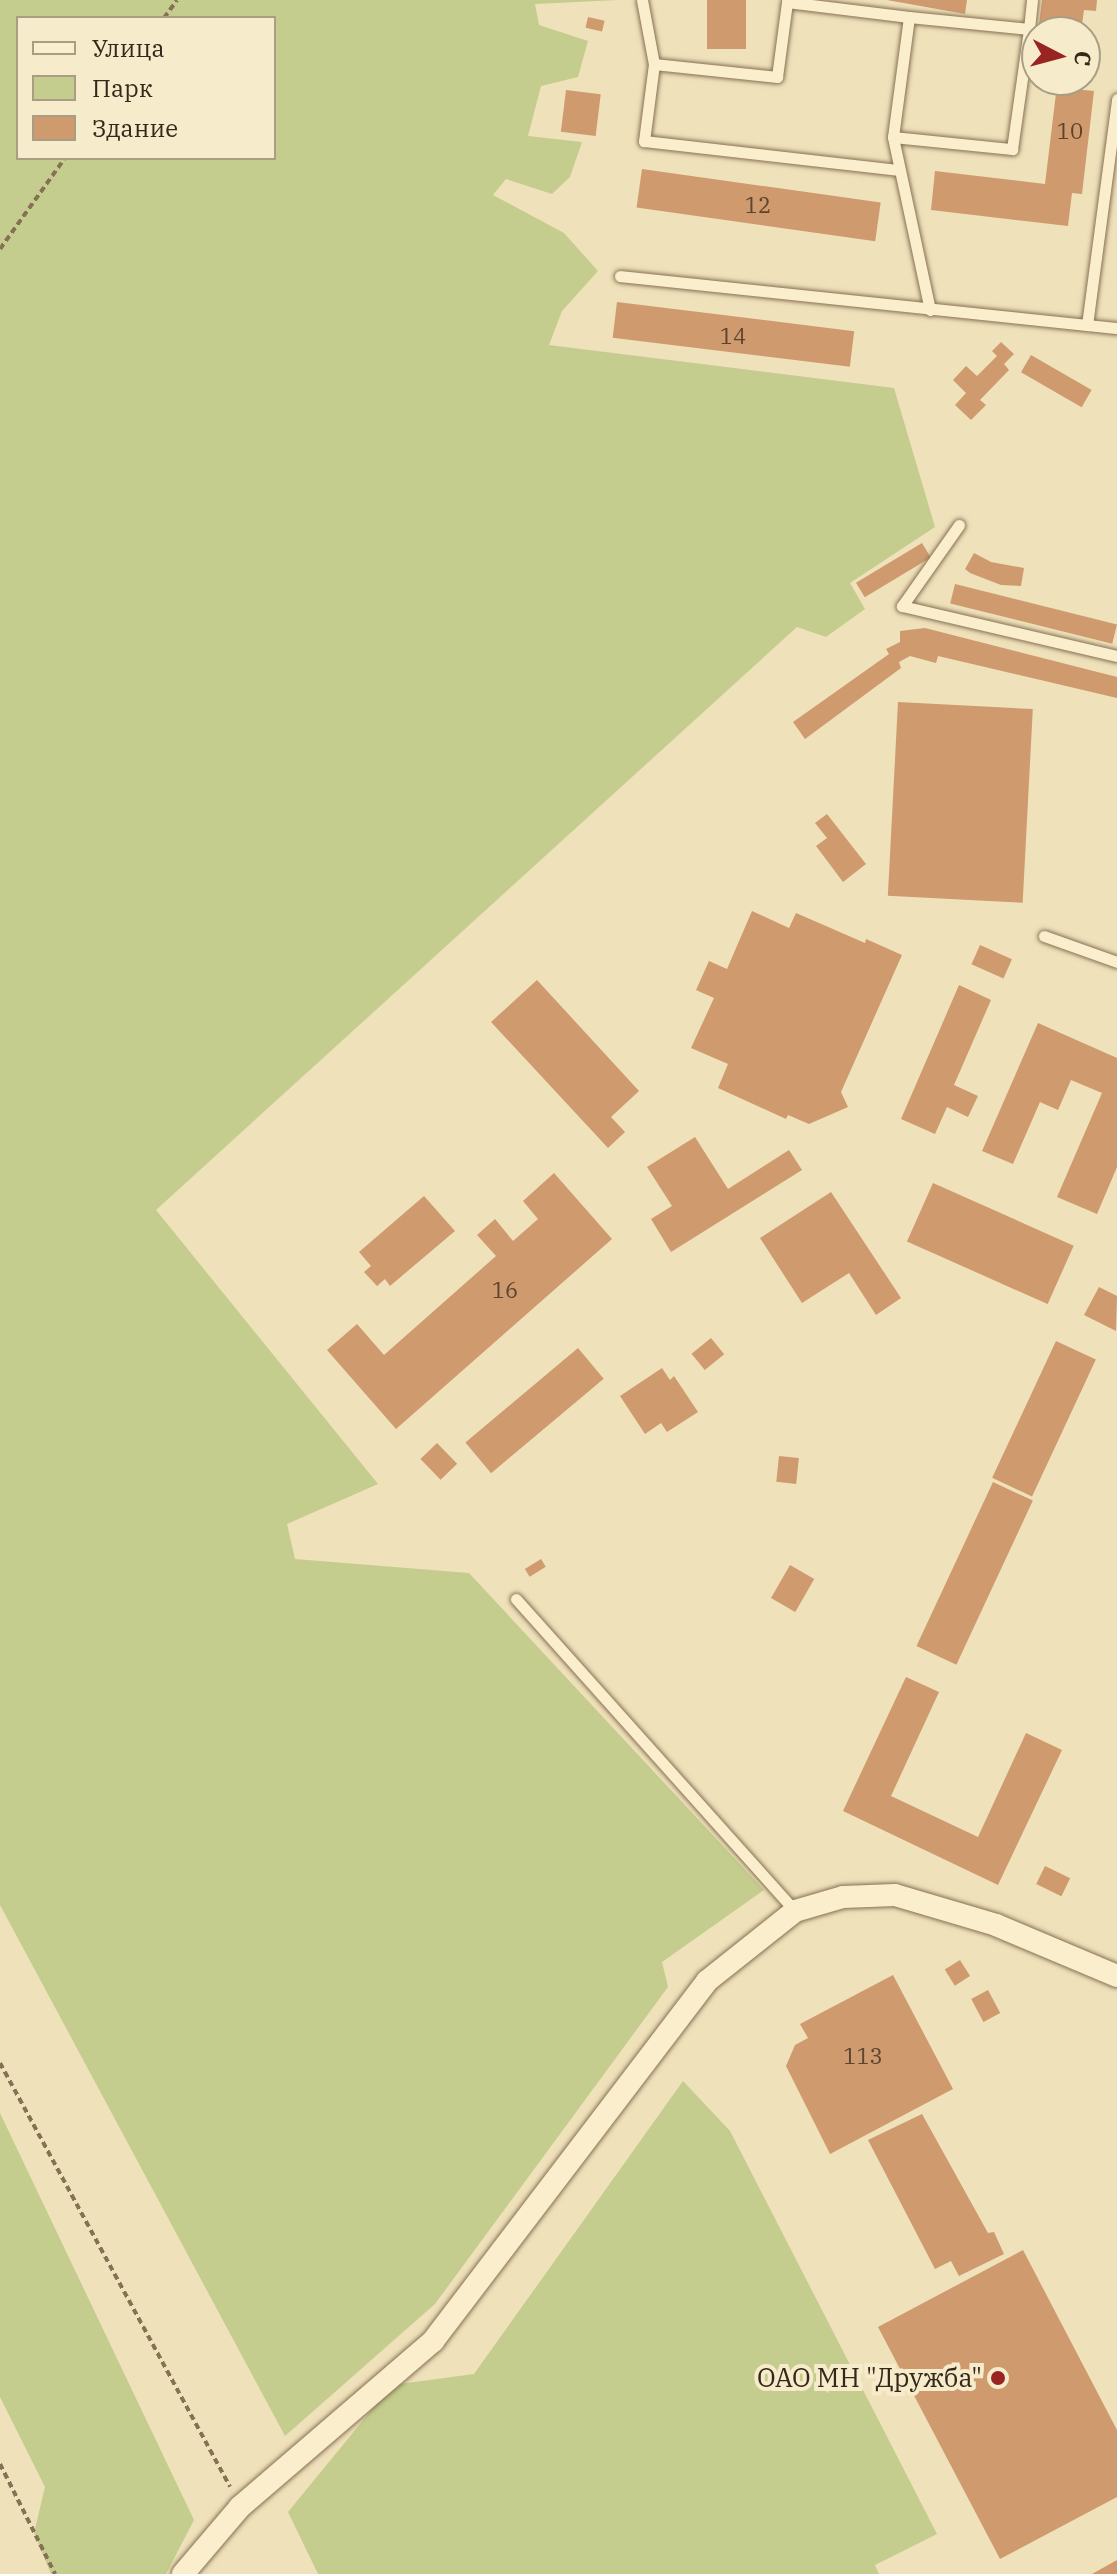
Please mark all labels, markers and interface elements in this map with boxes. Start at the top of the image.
legend [16,16,276,160]
north arrow [1021,16,1101,96]
text: Улица [92,32,165,64]
text: С [1068,50,1099,67]
text: Парк [92,72,153,104]
text: Здание [92,112,178,144]
house number: 10 [1057,118,1083,144]
house number: 12 [745,192,771,218]
house number: 14 [720,323,746,349]
house number: 16 [492,1277,518,1303]
house number: 113 [843,2043,883,2069]
place label: ОАО МН "Дружба" [757,2362,982,2394]
marker: ОАО МН "Дружба" [989,2369,1007,2387]

